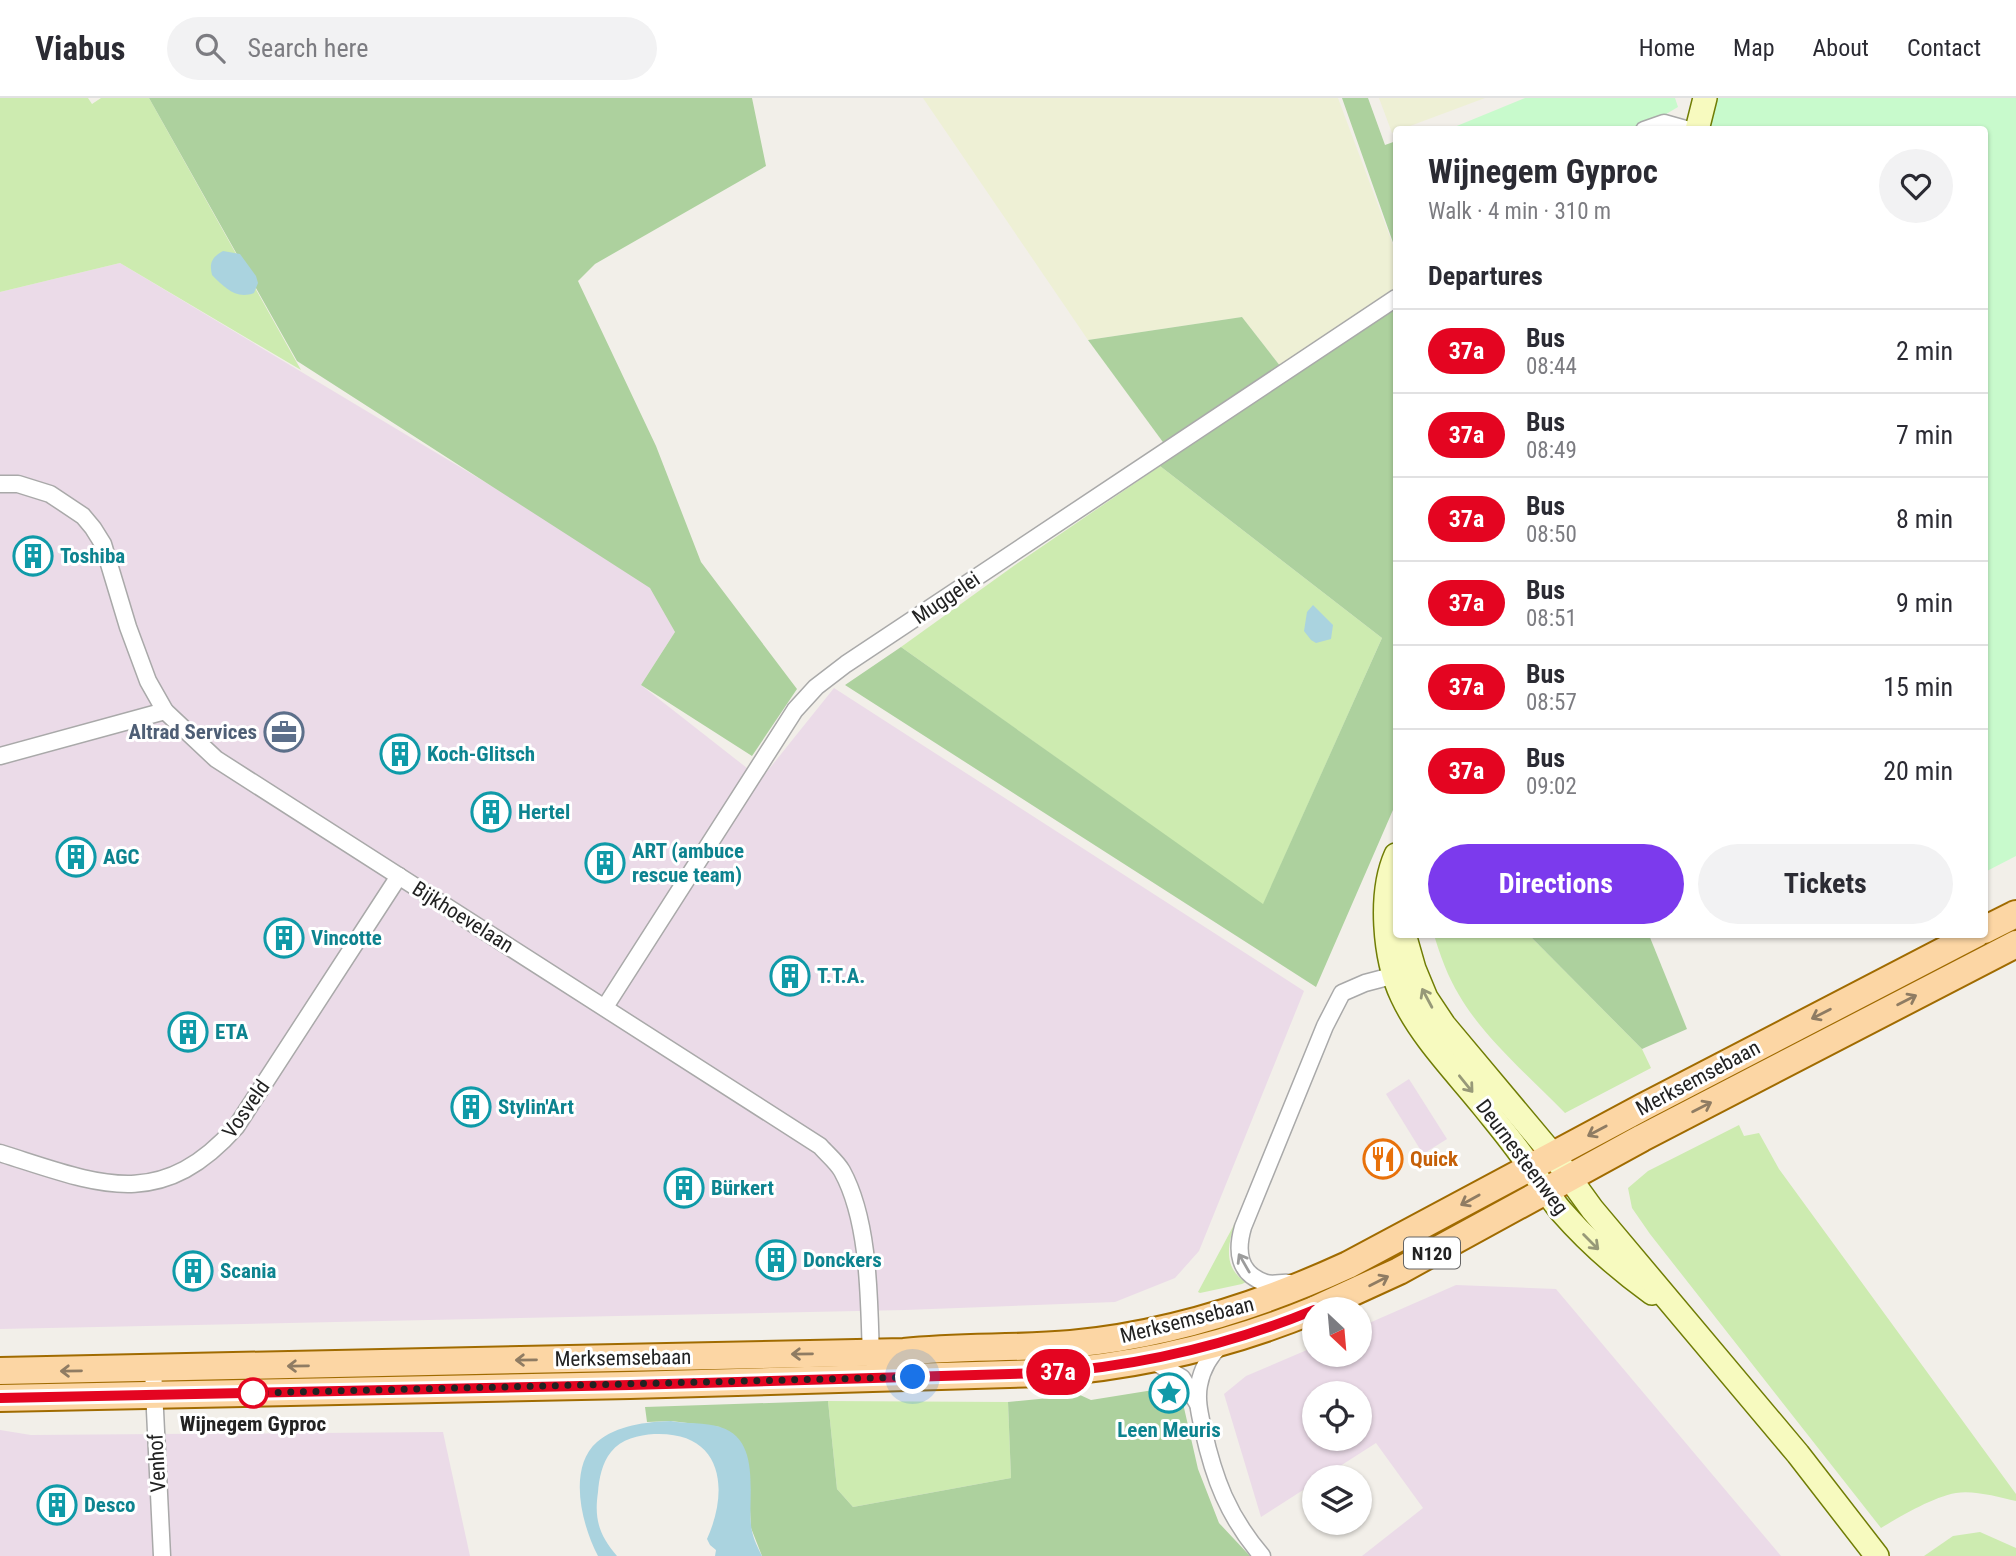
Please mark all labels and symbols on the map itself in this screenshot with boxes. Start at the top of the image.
building icon: Toshiba [12,535,54,577]
place label: Toshiba [60,544,125,568]
street label: Muggelei [908,567,984,629]
office icon: Altrad Services [263,711,305,753]
place label: Altrad Services [128,720,257,744]
building icon: Koch-Glitsch [379,733,421,775]
place label: Koch-Glitsch [427,742,535,766]
building icon: Hertel [470,791,512,833]
place label: Hertel [518,800,570,824]
building icon: AGC [55,836,97,878]
place label: ART (ambuce rescue team) [632,839,744,887]
building icon: ART (ambuce rescue team) [584,842,626,884]
place label: AGC [103,845,140,869]
street label: Bijkhoevelaan [408,876,518,958]
building icon: Vincotte [263,917,305,959]
place label: Vincotte [311,926,382,950]
building icon: T.T.A. [769,955,811,997]
place label: T.T.A. [817,964,865,988]
one-way arrow [1420,988,1433,1009]
one-way arrow [1896,993,1917,1007]
one-way arrow [1811,1007,1832,1021]
building icon: ETA [167,1011,209,1053]
place label: ETA [215,1020,249,1044]
street label: Merksemsebaan [1632,1035,1764,1121]
one-way arrow [1458,1074,1473,1092]
street label: Vosveld [217,1075,275,1143]
building icon: Stylin'Art [450,1086,492,1128]
place label: Stylin'Art [498,1095,574,1119]
street label: Deurnesteenweg [1471,1095,1573,1219]
one-way arrow [1692,1099,1712,1113]
one-way arrow [1587,1125,1608,1138]
restaurant icon: Quick [1362,1138,1404,1180]
place label: Quick [1410,1147,1459,1171]
building icon: Bürkert [663,1167,705,1209]
place label: Bürkert [711,1176,774,1200]
one-way arrow [1461,1193,1481,1207]
one-way arrow [1582,1233,1599,1250]
road number: N120 [1404,1238,1460,1268]
building icon: Donckers [755,1239,797,1281]
place label: Donckers [803,1248,882,1272]
building icon: Scania [172,1250,214,1292]
one-way arrow [1237,1253,1251,1273]
place label: Scania [220,1259,277,1283]
one-way arrow [1368,1274,1388,1288]
street label: Merksemsebaan [1118,1292,1256,1348]
north arrow [1302,1297,1372,1367]
street label: Merksemsebaan [554,1345,692,1371]
one-way arrow [791,1347,814,1360]
line badge: 37a [1018,1349,1098,1395]
one-way arrow [515,1354,538,1367]
one-way arrow [287,1359,310,1373]
your location [895,1359,930,1394]
one-way arrow [60,1364,83,1378]
place icon: Leen Meuris [1148,1372,1190,1414]
marker: Wijnegem Gyproc [238,1378,268,1408]
place label: Wijnegem Gyproc [180,1412,327,1436]
place label: Leen Meuris [1117,1418,1221,1442]
street label: Venhof [143,1433,171,1493]
building icon: Desco [36,1484,78,1526]
place label: Desco [84,1493,136,1517]

